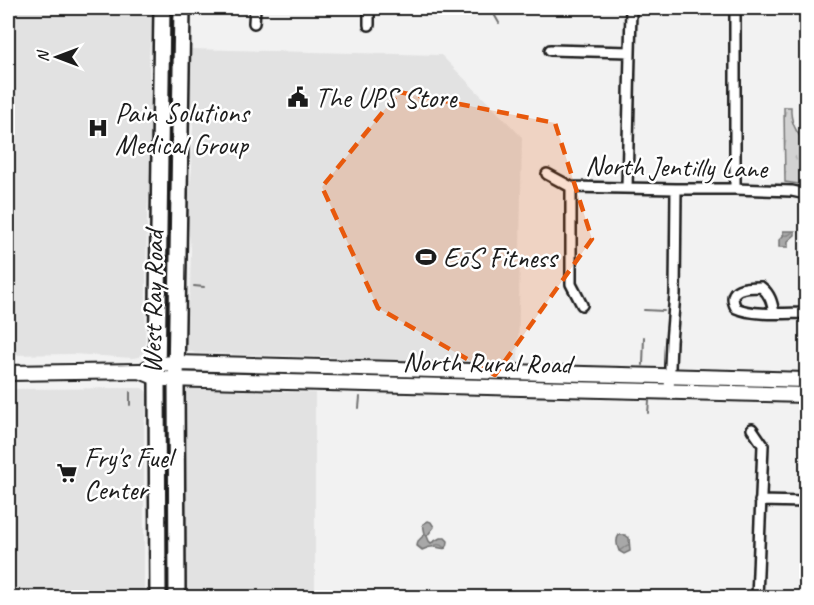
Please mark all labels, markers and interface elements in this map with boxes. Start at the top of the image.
north arrow [27,27,87,87]
text: N [33,49,53,62]
place label: The UPS Store [315,80,458,115]
public building icon: The UPS Store [286,85,310,109]
place label: Pain Solutions Medical Group [115,95,251,162]
hospital icon: Pain Solutions Medical Group [86,116,110,140]
street label: North Jentilly Lane [585,147,769,186]
street label: West Ray Road [134,226,171,374]
place label: EōS Fitness [443,240,559,275]
sports icon: EōS Fitness [414,245,438,269]
street label: North Rural Road [402,344,576,382]
place label: Fry's Fuel Center [84,440,178,507]
supermarket icon: Fry's Fuel Center [55,461,79,485]

